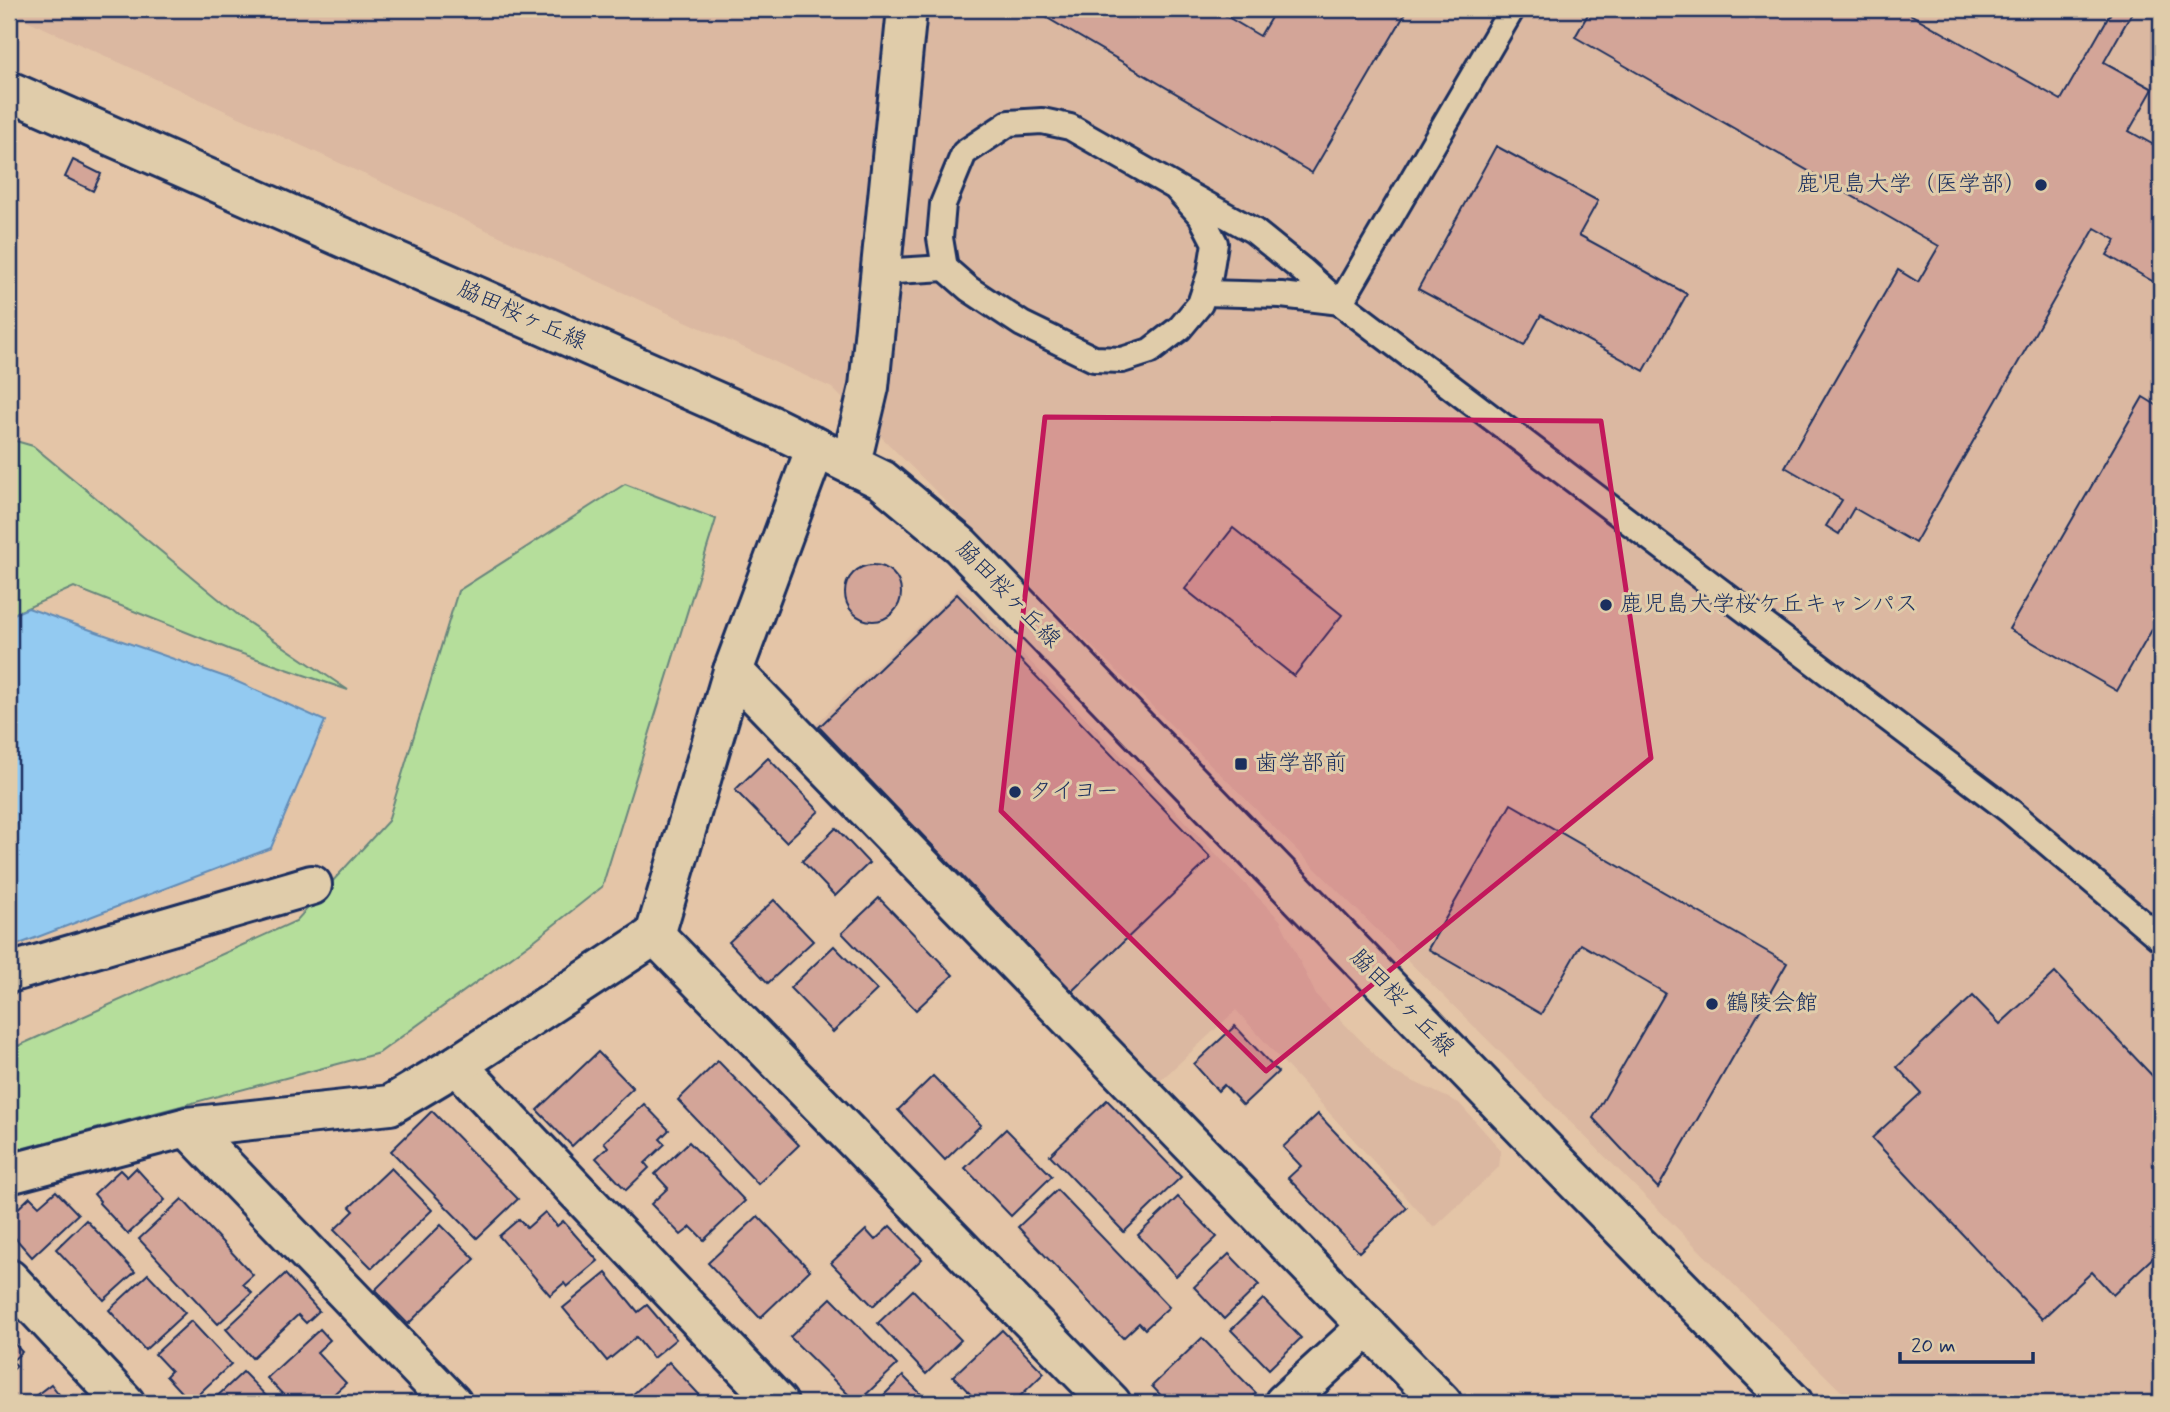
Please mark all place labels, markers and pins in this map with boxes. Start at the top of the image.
place label: 鹿児島大学（医学部） [1797,170,2027,200]
marker: 鹿児島大学（医学部） [2033,177,2049,193]
place label: 鹿児島大学桜ケ丘キャンパス [1620,590,1918,620]
marker: 鹿児島大学桜ケ丘キャンパス [1598,597,1614,613]
place label: 歯学部前 [1255,749,1347,779]
marker: 歯学部前 [1233,756,1249,772]
place label: タイヨー [1029,777,1119,807]
marker: タイヨー [1007,784,1023,800]
place label: 鶴陵会館 [1726,989,1818,1019]
marker: 鶴陵会館 [1704,996,1720,1012]

